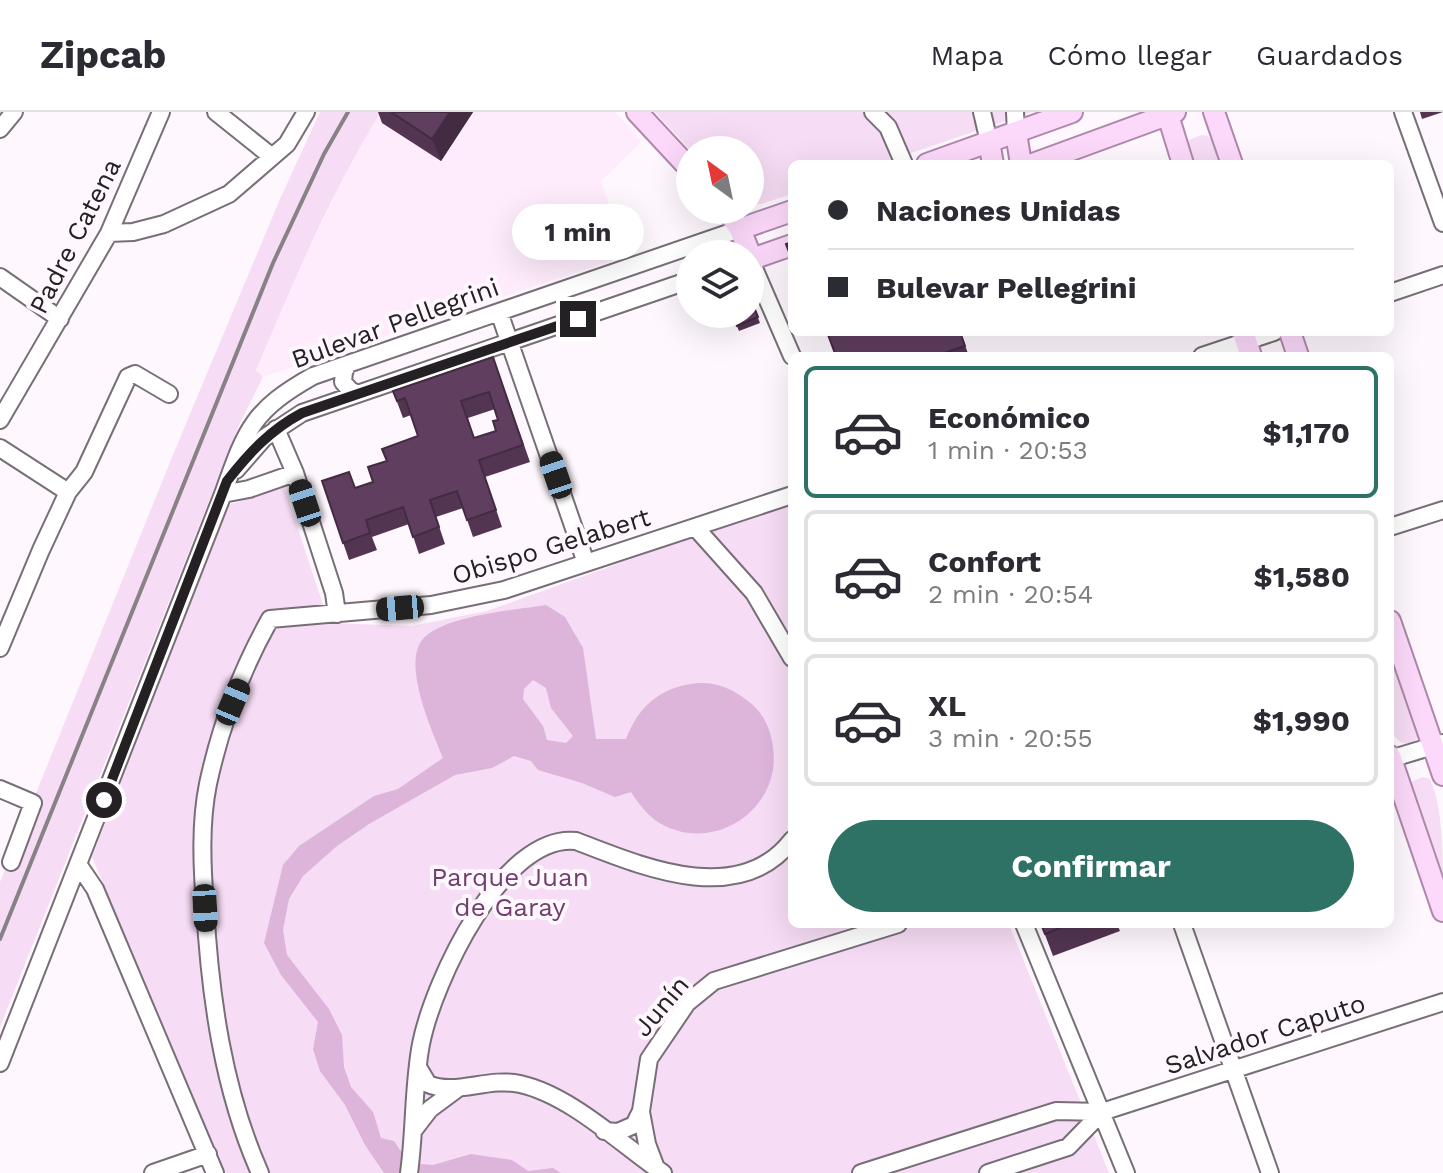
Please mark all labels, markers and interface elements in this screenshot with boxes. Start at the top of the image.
text: Zipcab [40,33,166,77]
text: Mapa [931,39,1004,72]
text: Cómo llegar [1048,39,1212,72]
text: Guardados [1256,39,1403,72]
north arrow [676,136,764,224]
map controls [676,136,764,328]
street label: Padre Catena [23,153,127,318]
text: Naciones Unidas [876,193,1120,228]
callout: 1 min [512,203,644,259]
text: 1 min [545,217,611,247]
button: layers [676,240,764,328]
text: Bulevar Pellegrini [876,270,1136,305]
street label: Bulevar Pellegrini [287,272,503,374]
route end [560,301,596,337]
icon: car [832,396,904,468]
text: Económico [928,400,1090,435]
text: $1,170 [1262,415,1350,450]
text: 1 min · 20:53 [928,435,1088,465]
car [537,448,575,502]
car [286,476,324,530]
street label: Obispo Gelabert [448,502,654,590]
icon: car [832,540,904,612]
text: Confort [928,544,1041,579]
text: $1,580 [1254,559,1350,594]
text: 2 min · 20:54 [928,579,1093,609]
car [375,594,425,622]
car [213,675,253,729]
icon: car [832,684,904,756]
text: XL [928,688,966,723]
text: $1,990 [1253,703,1350,738]
text: 3 min · 20:55 [928,723,1093,753]
route start [86,782,122,818]
button: Confirmar [828,820,1354,912]
park label: Parque Juan de Garay [431,862,589,922]
car [192,883,218,933]
street label: Junín [627,970,695,1042]
street label: Salvador Caputo [1161,987,1369,1081]

